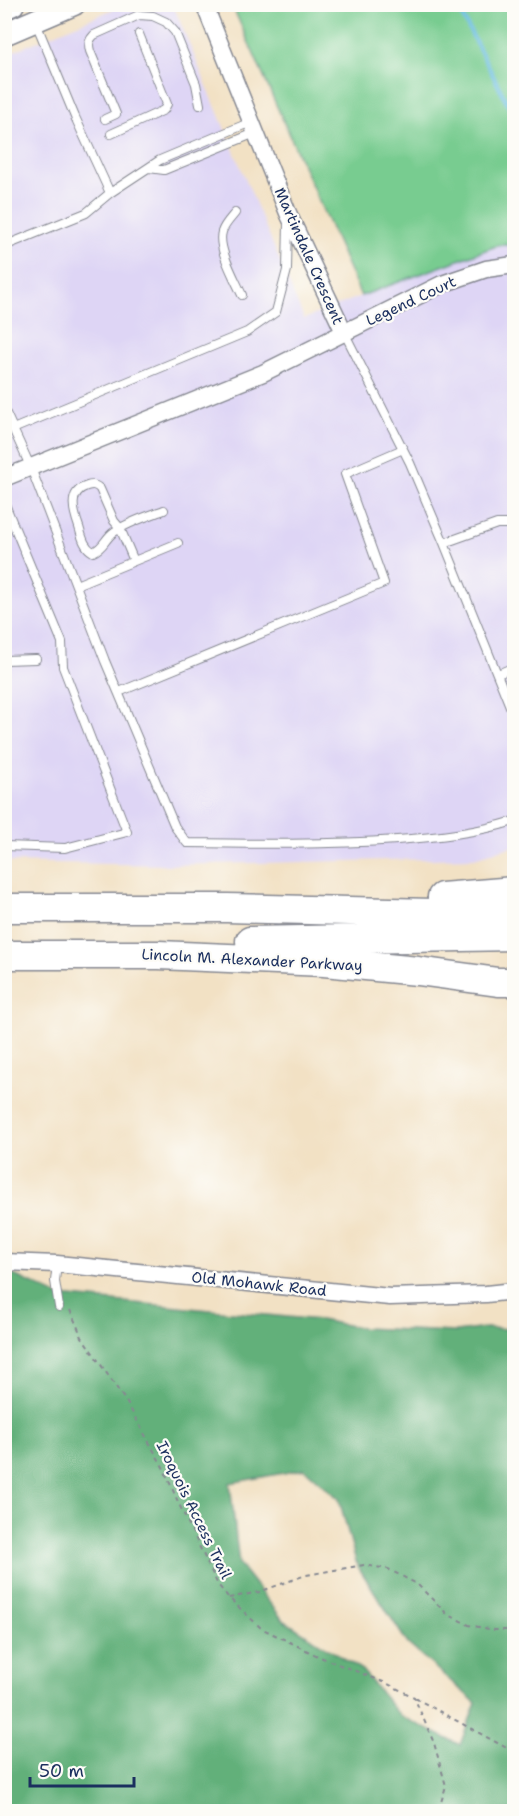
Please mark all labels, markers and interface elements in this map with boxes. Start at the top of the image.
street label: Martindale Crescent [270,184,348,328]
street label: Legend Court [363,271,459,331]
street label: Lincoln M. Alexander Parkway [141,944,363,976]
street label: Old Mohawk Road [190,1267,328,1301]
street label: Iroquois Access Trail [152,1438,236,1583]
scale bar [30,1750,134,1788]
text: 50 m [39,1759,84,1783]

